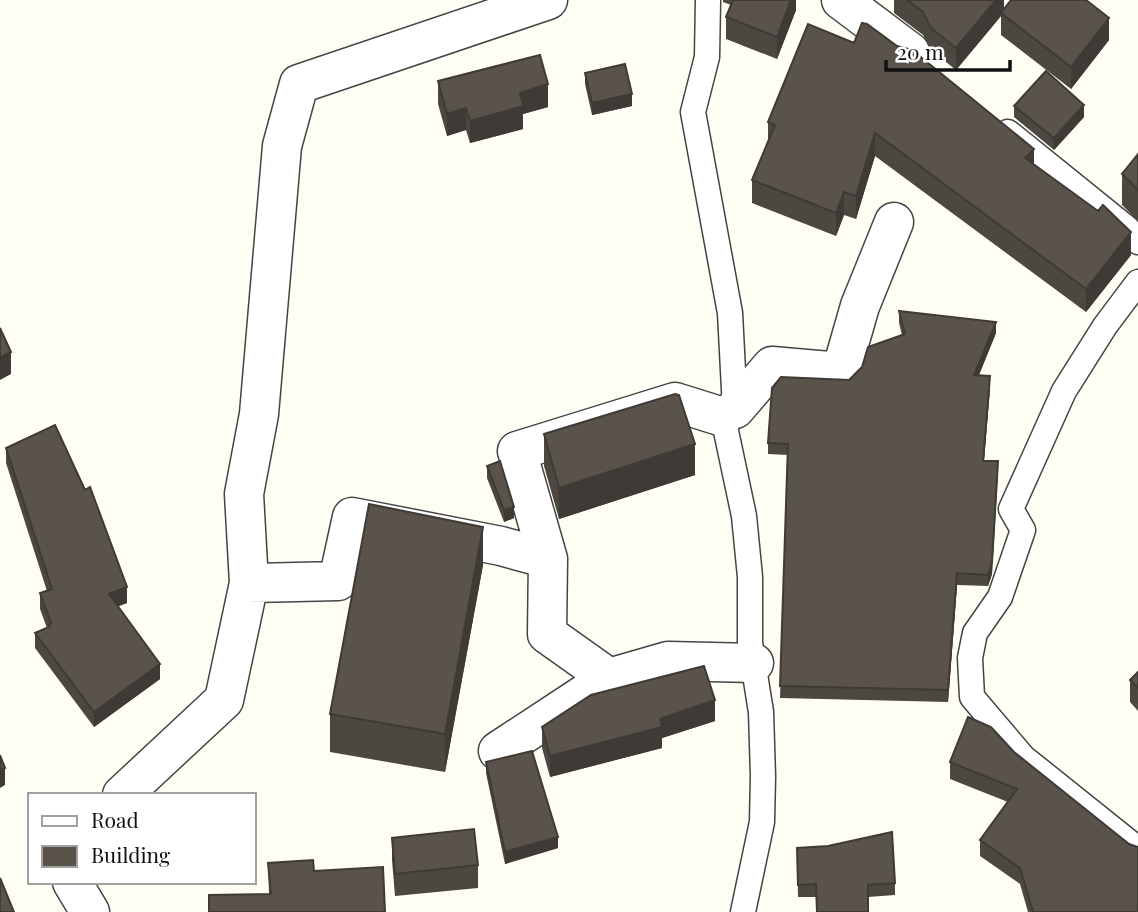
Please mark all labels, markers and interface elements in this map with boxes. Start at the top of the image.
scale bar [886,28,1010,72]
text: 20 m [897,37,944,65]
legend [28,793,256,884]
text: Road [91,805,139,833]
text: Building [91,840,170,868]

